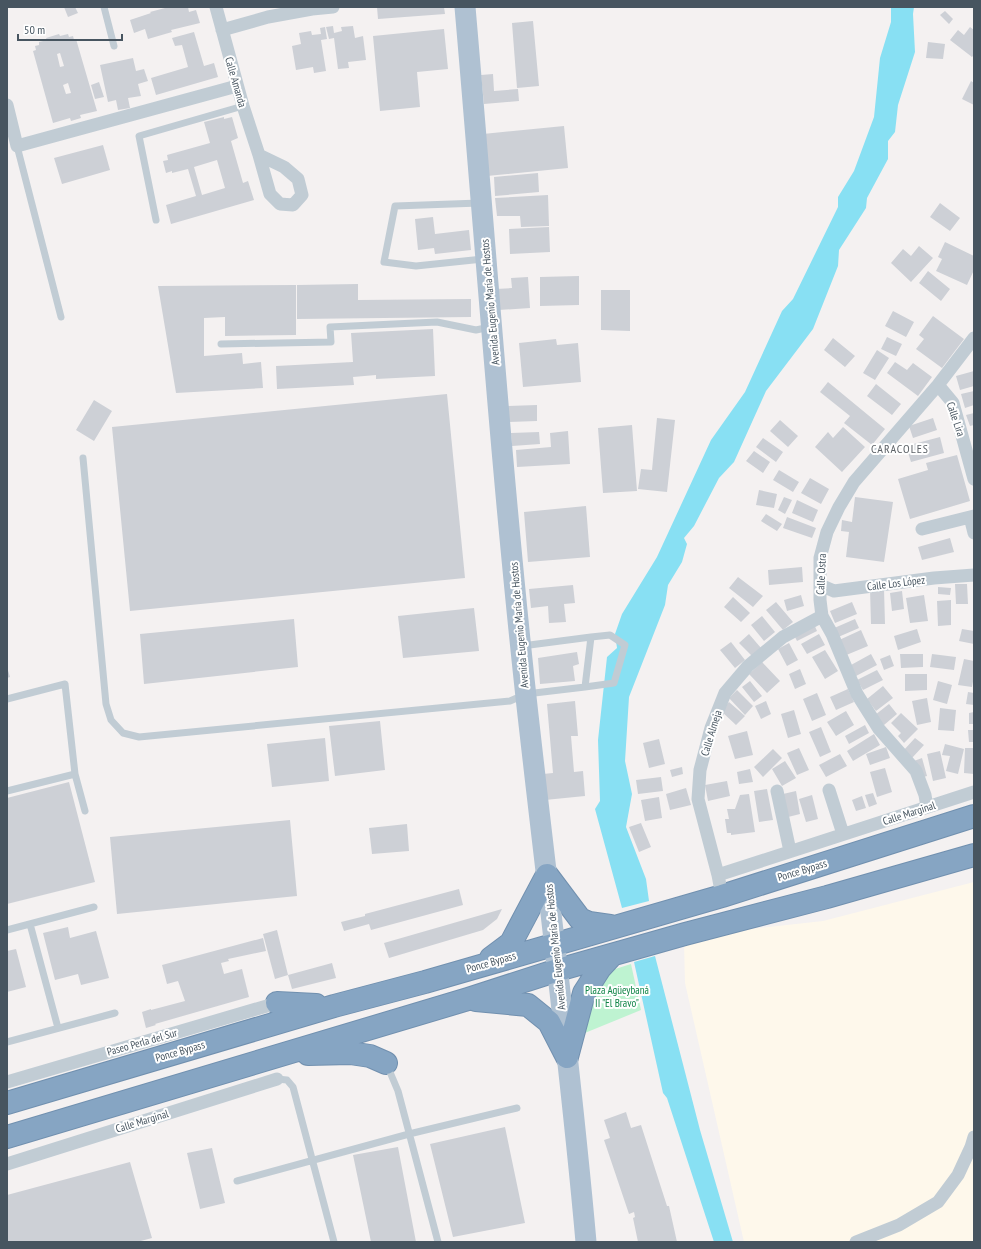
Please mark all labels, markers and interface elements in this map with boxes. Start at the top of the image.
scale bar [18,16,122,42]
text: 50 m [24,22,45,37]
street label: Calle Amanda [222,55,250,109]
street label: Avenida Eugenio María de Hostos [477,238,502,366]
street label: Calle Lira [944,400,968,438]
district label: CARACOLES [871,441,929,456]
street label: Calle Ostra [813,553,829,595]
street label: Avenida Eugenio María de Hostos [506,561,531,689]
street label: Calle Los López [866,573,926,593]
street label: Calle Almeja [697,708,725,758]
street label: Calle Marginal [881,798,938,828]
street label: Ponce Bypass [776,856,829,884]
street label: Avenida Eugenio María de Hostos [541,883,569,1011]
street label: Ponce Bypass [465,948,518,976]
park label: Plaza Agüeybaná II "El Bravo" [585,983,649,1010]
street label: Paseo Perla del Sur [105,1025,179,1059]
street label: Ponce Bypass [154,1037,207,1065]
street label: Calle Marginal [114,1106,171,1136]

